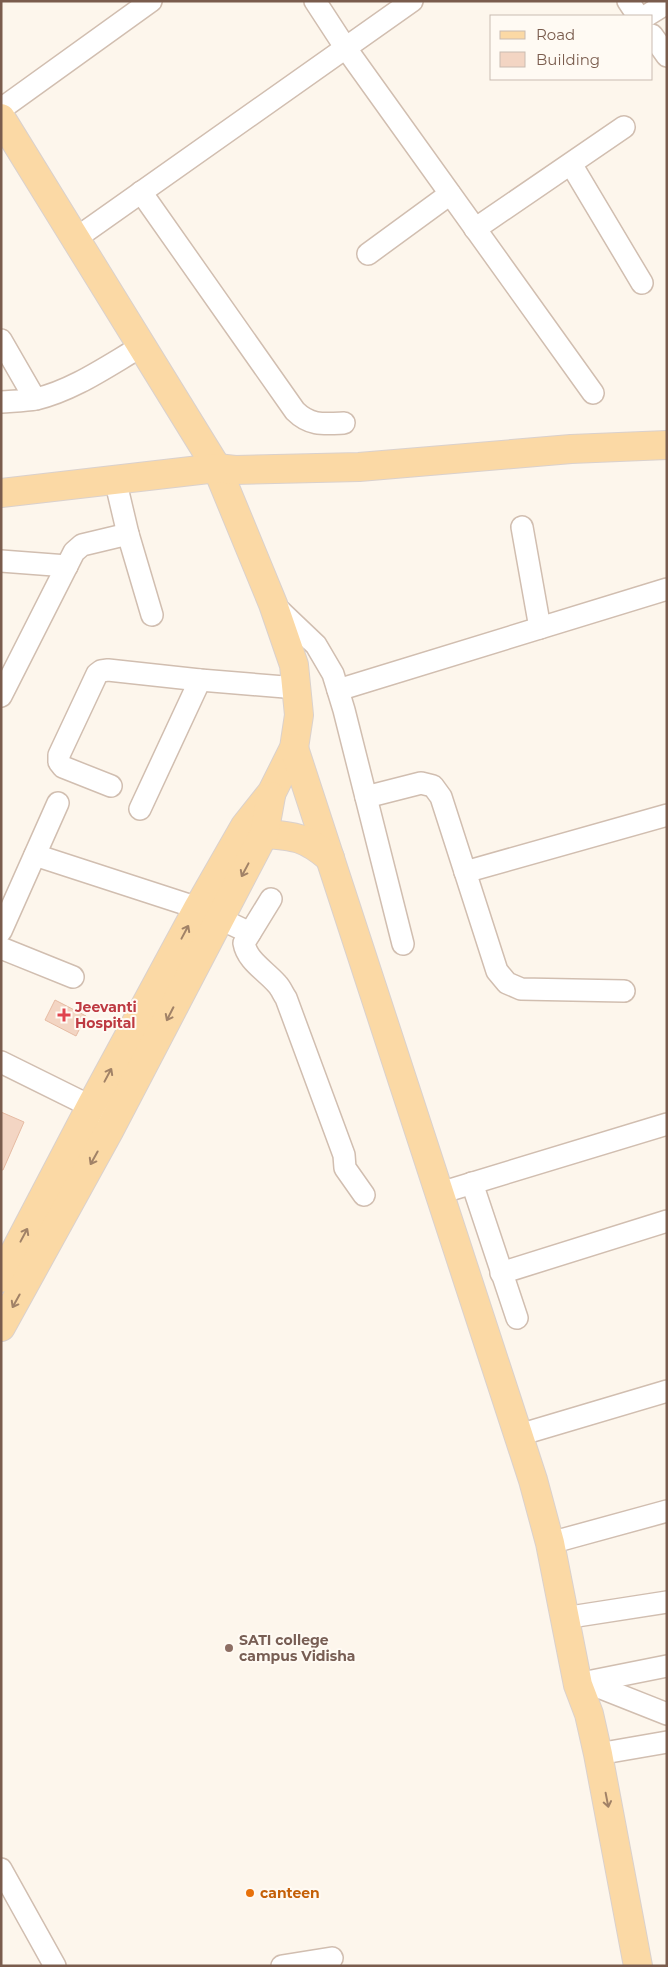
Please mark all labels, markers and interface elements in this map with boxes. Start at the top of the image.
legend [490,15,653,80]
text: Road [536,25,575,44]
text: Building [536,50,600,69]
one-way arrow [240,863,250,878]
one-way arrow [180,925,190,940]
place label: Jeevanti Hospital [74,998,137,1032]
one-way arrow [165,1007,175,1022]
marker: Jeevanti Hospital [57,1008,71,1022]
one-way arrow [103,1069,113,1083]
one-way arrow [89,1151,99,1165]
one-way arrow [19,1227,29,1242]
one-way arrow [11,1293,21,1308]
place label: SATI college campus Vidisha [239,1631,356,1665]
marker: SATI college campus Vidisha [223,1642,235,1654]
one-way arrow [603,1792,613,1808]
place label: canteen [260,1884,320,1902]
marker: canteen [244,1887,256,1899]

